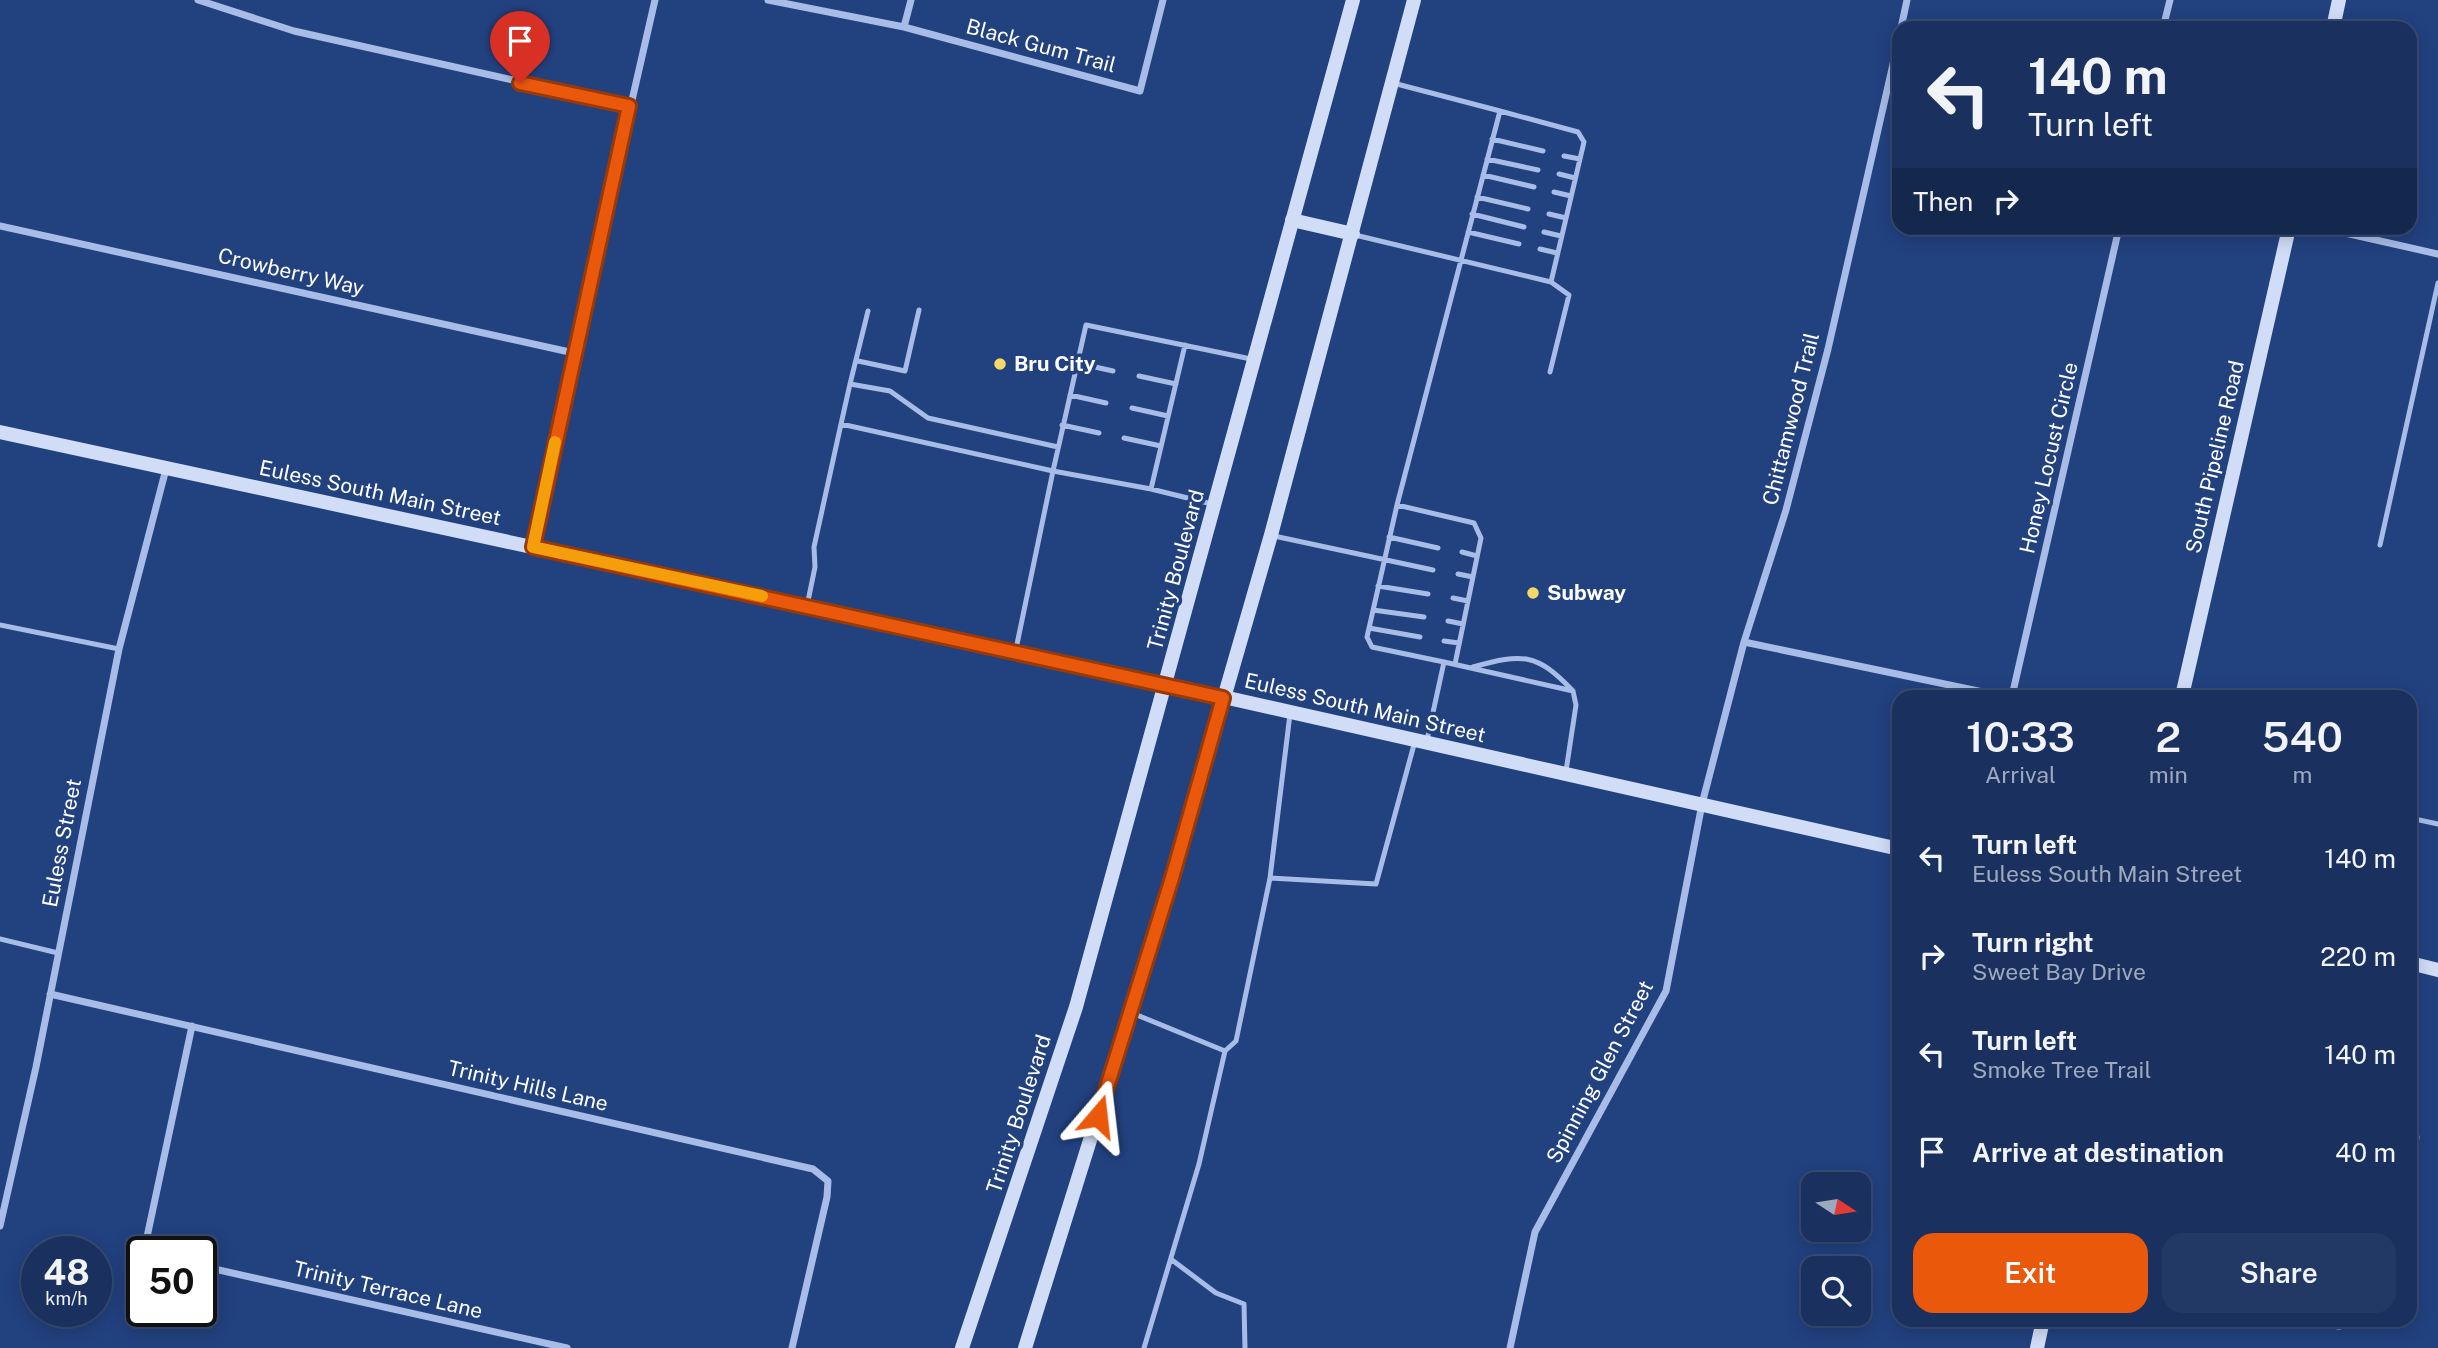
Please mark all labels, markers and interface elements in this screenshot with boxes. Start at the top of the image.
pin [490,11,550,83]
street label: Black Gum Trail [964,14,1119,78]
icon: arrive [501,22,539,60]
text: 140 m [2028,47,2168,105]
icon: left [1913,49,2004,140]
text: Turn left [2028,106,2153,143]
icon: right [1987,182,2025,220]
text: Then [1913,186,1973,217]
street label: Crowberry Way [216,243,367,300]
street label: Chittamwood Trail [1757,330,1824,508]
place label: Bru City [1014,351,1096,376]
marker: Bru City [992,356,1008,372]
street label: South Pipeline Road [2180,358,2249,556]
street label: Honey Locust Circle [2014,360,2083,556]
street label: Euless South Main Street [257,455,503,530]
street label: Trinity Boulevard [1142,487,1209,653]
place label: Subway [1547,580,1626,605]
marker: Subway [1525,585,1541,601]
street label: Euless South Main Street [1242,668,1488,747]
text: 10:33 [1966,712,2075,761]
text: 2 [2155,712,2181,761]
text: 540 [2262,712,2343,761]
text: Arrival [1985,761,2056,788]
text: min [2149,761,2188,788]
text: m [2292,761,2312,788]
street label: Euless Street [37,776,86,909]
text: Turn left [1972,829,2077,860]
icon: left [1913,839,1951,877]
text: 140 m [2324,843,2396,874]
text: Euless South Main Street [1972,860,2242,887]
text: Turn right [1972,927,2094,958]
icon: right [1913,937,1951,975]
text: 220 m [2320,941,2396,972]
text: Sweet Bay Drive [1972,958,2146,985]
street label: Spinning Glen Street [1541,976,1658,1167]
text: Turn left [1972,1025,2077,1056]
street label: Trinity Boulevard [981,1031,1056,1196]
icon: left [1913,1035,1951,1073]
text: 140 m [2324,1039,2396,1070]
street label: Trinity Hills Lane [446,1055,611,1116]
text: Smoke Tree Trail [1972,1056,2151,1083]
position arrow [1061,1079,1135,1153]
icon: arrive [1913,1133,1951,1171]
text: Arrive at destination [1972,1137,2224,1168]
text: 40 m [2335,1137,2396,1168]
north arrow [1801,1172,1871,1242]
map controls [1801,1172,1871,1326]
button: Exit [1913,1233,2148,1313]
button: Share [2162,1233,2396,1313]
speed limit sign: 50 [126,1236,217,1327]
text: 48 [43,1252,90,1293]
street label: Trinity Terrace Lane [291,1256,485,1323]
button: search [1801,1256,1871,1326]
text: km/h [45,1288,88,1309]

